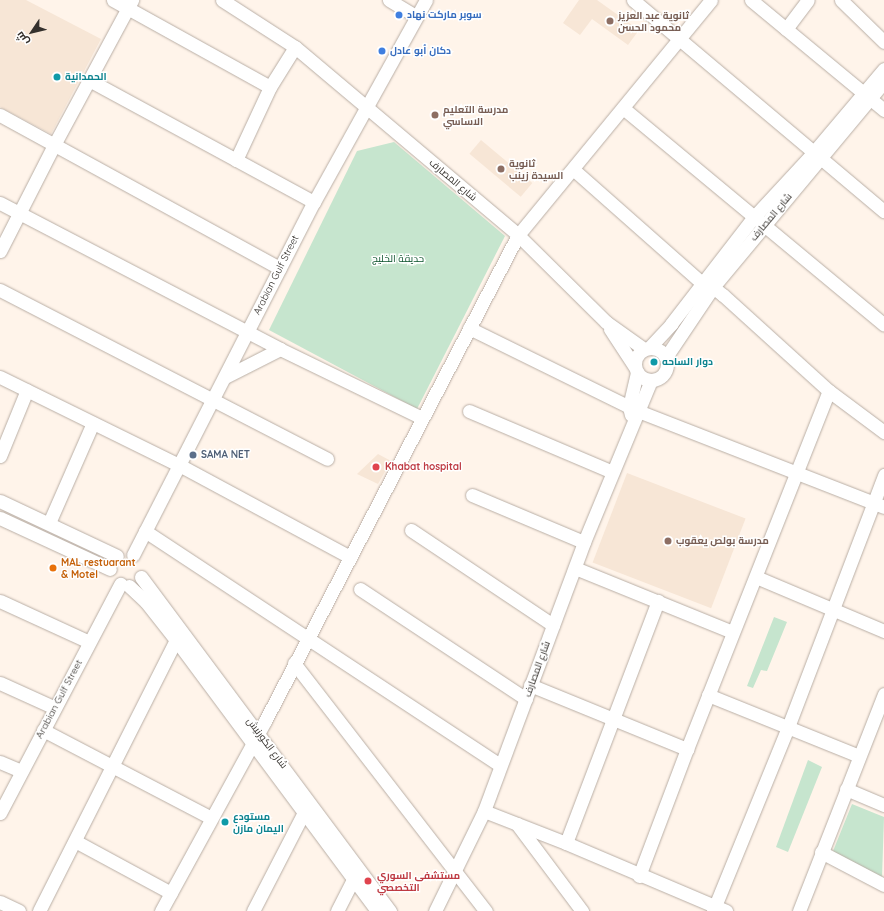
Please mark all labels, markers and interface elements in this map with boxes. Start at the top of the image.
place label: سوبر ماركت نهاد [407,9,482,21]
place label: ثانوية عبد العزيز محمود الحسن [618,9,689,32]
marker: سوبر ماركت نهاد [394,10,404,20]
north arrow [12,12,52,52]
marker: ثانوية عبد العزيز محمود الحسن [605,16,615,26]
text: ش [12,29,32,49]
place label: دكان أبو عادل [390,45,451,57]
marker: دكان أبو عادل [377,46,387,56]
place label: الحمدانية [65,71,107,83]
marker: الحمدانية [52,72,62,82]
place label: مدرسة التعليم الاساسي [443,103,508,126]
marker: مدرسة التعليم الاساسي [430,110,440,120]
street label: شارع المصارف [427,157,479,203]
place label: ثانوية السيدة زينب [509,157,563,180]
marker: ثانوية السيدة زينب [496,164,506,174]
street label: شارع المصارف [748,191,794,243]
street label: Arabian Gulf Street [251,233,301,317]
park label: حديقة الخليج [372,253,424,265]
place label: دوار الساحه [662,356,713,368]
marker: دوار الساحه [649,357,659,367]
place label: SAMA NET [201,449,250,461]
marker: SAMA NET [188,450,198,460]
marker: Khabat hospital [370,461,382,473]
place label: Khabat hospital [385,461,462,473]
place label: مدرسة بولص يعقوب [676,535,769,547]
marker: مدرسة بولص يعقوب [663,536,673,546]
place label: MAL restuarant & Motel [61,556,136,580]
marker: MAL restuarant & Motel [48,563,58,573]
street label: شارع المصارف [521,639,553,699]
street label: Arabian Gulf Street [33,657,85,741]
street label: شارع الكورنيش [244,715,290,771]
place label: مستودع اليمان مازن [233,810,284,834]
marker: مستودع اليمان مازن [220,817,230,827]
place label: مستشفى السوري التخصصي [377,869,460,892]
marker: مستشفى السوري التخصصي [362,875,374,887]

